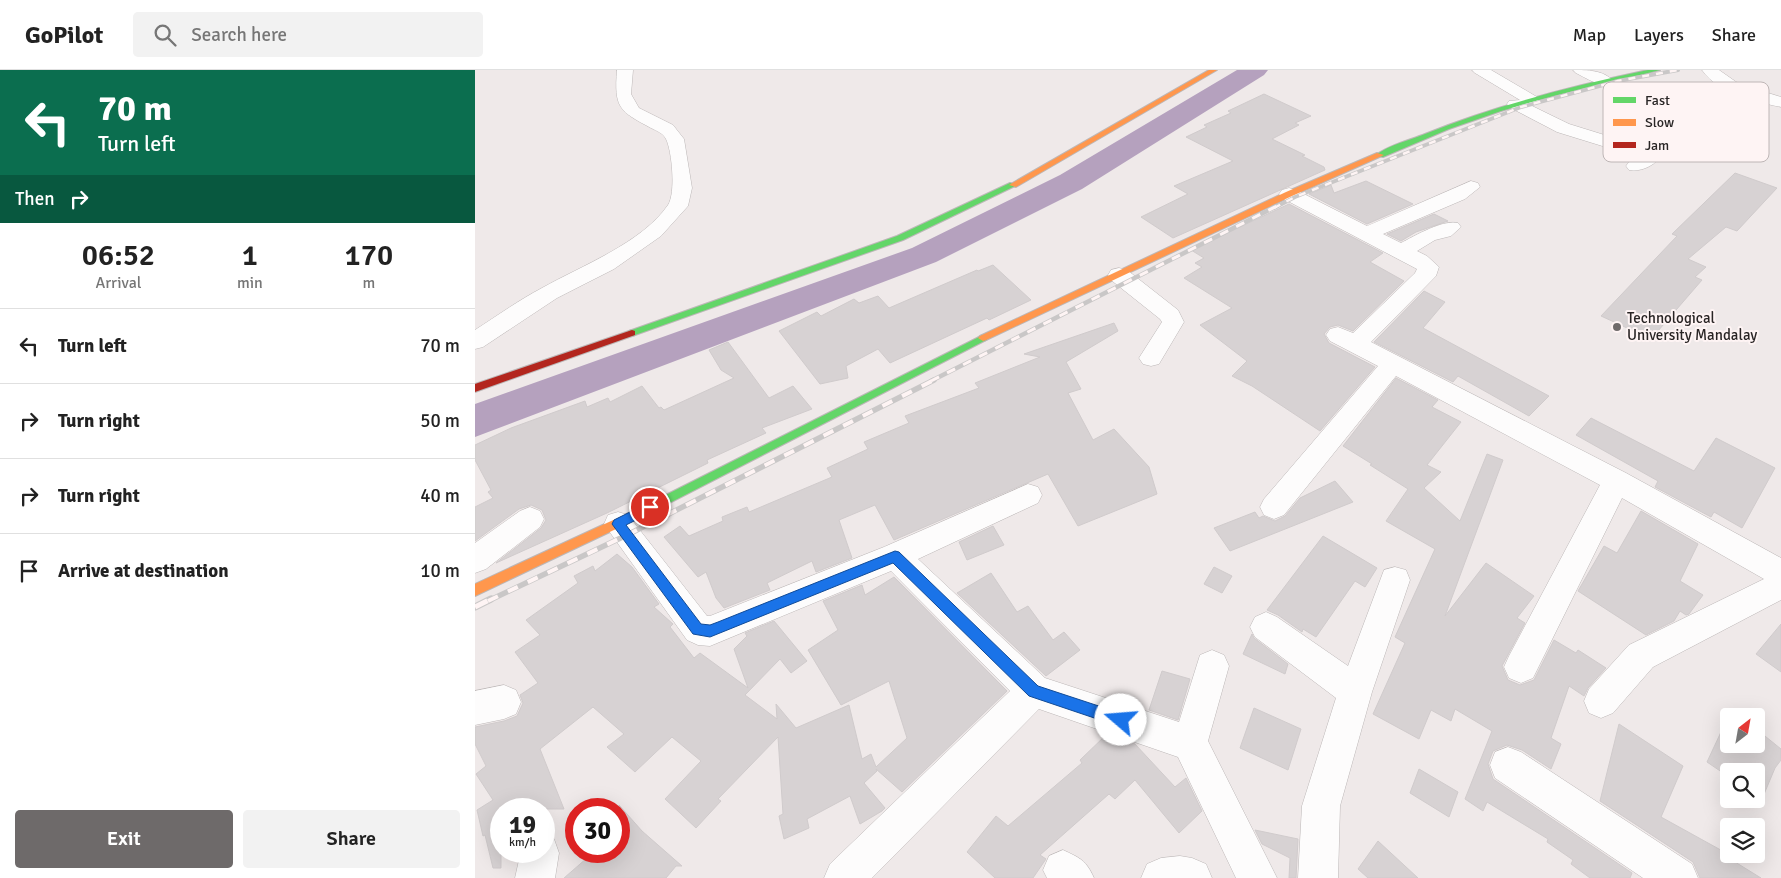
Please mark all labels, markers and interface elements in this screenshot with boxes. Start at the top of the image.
search box [133,12,483,57]
text: GoPilot [25,20,103,50]
icon: search [151,21,179,49]
text: Search here [191,23,287,47]
text: Map [1573,24,1606,46]
text: Layers [1634,24,1684,46]
text: Share [1712,24,1756,46]
legend [1603,82,1769,162]
text: 70 m [98,87,172,130]
icon: left [15,90,80,155]
text: Fast [1645,92,1670,109]
text: Slow [1645,114,1674,131]
text: Turn left [98,130,176,157]
text: Jam [1645,137,1669,154]
icon: right [65,185,93,213]
text: Then [15,187,55,211]
text: 06:52 [82,237,155,274]
text: 1 [242,237,258,274]
text: 170 [345,237,393,274]
text: Arrival [95,273,141,293]
text: min [237,273,263,293]
text: m [362,273,375,293]
place label: Technological University Mandalay [1627,309,1757,344]
marker: Technological University Mandalay [1611,321,1623,333]
icon: left [15,332,43,360]
text: Turn left [58,334,127,358]
text: 70 m [420,334,460,358]
icon: right [15,407,43,435]
text: Turn right [58,409,140,433]
text: 50 m [420,409,460,433]
icon: right [15,482,43,510]
text: Turn right [58,484,140,508]
text: 40 m [420,484,460,508]
pin [629,486,671,528]
icon: arrive [636,493,664,521]
icon: arrive [15,557,43,585]
text: Arrive at destination [58,559,229,583]
text: 10 m [420,559,460,583]
position arrow [1094,693,1146,745]
north arrow [1720,708,1765,752]
map controls [1720,708,1765,863]
button: search [1720,763,1765,808]
speed limit sign: 30 [565,798,630,863]
text: 19 [509,809,536,840]
button: Exit [15,810,233,868]
button: Share [243,810,460,868]
button: layers [1720,818,1765,863]
text: km/h [509,835,536,850]

